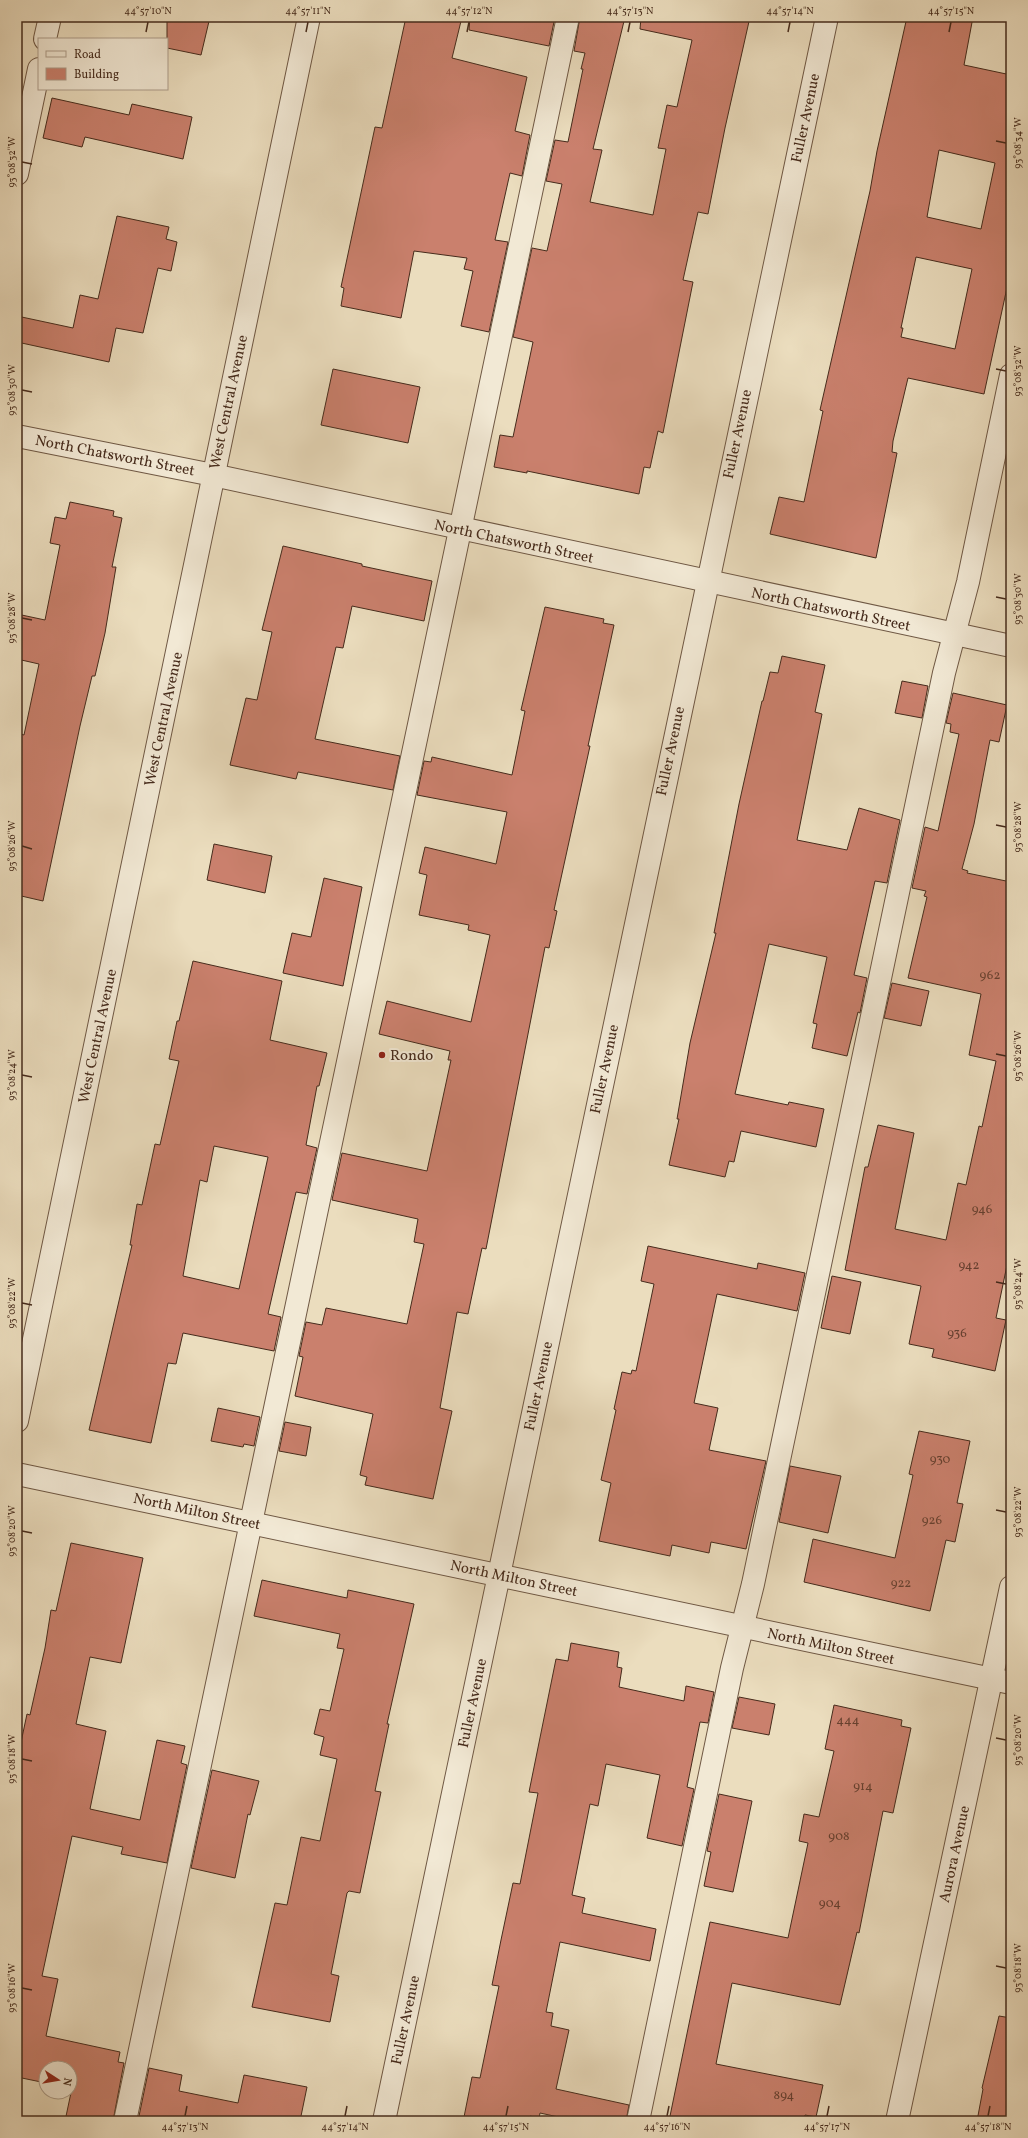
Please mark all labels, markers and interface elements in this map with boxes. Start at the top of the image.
text: 44°57'10"N [124,4,172,18]
text: 44°57'11"N [285,4,331,18]
text: 44°57'12"N [446,4,493,18]
text: 44°57'13"N [607,4,654,18]
text: 44°57'14"N [766,4,814,18]
text: 44°57'15"N [928,4,975,18]
legend [38,38,168,90]
text: Road [74,47,101,63]
text: Building [74,67,119,83]
street label: Fuller Avenue [787,72,826,165]
text: 93°08'34"W [1011,117,1025,169]
text: 93°08'32"W [5,137,19,188]
street label: West Central Avenue [205,333,254,472]
text: 93°08'32"W [1011,346,1025,397]
text: 93°08'30"W [5,364,19,416]
street label: Fuller Avenue [719,388,758,481]
street label: North Chatsworth Street [33,431,196,482]
street label: North Chatsworth Street [432,515,595,570]
text: 93°08'30"W [1011,573,1025,625]
street label: North Chatsworth Street [749,583,912,638]
text: 93°08'28"W [5,592,19,644]
street label: West Central Avenue [140,650,189,789]
street label: Fuller Avenue [652,705,691,798]
text: 93°08'28"W [1011,801,1025,853]
text: 93°08'26"W [5,820,19,872]
street label: West Central Avenue [74,967,123,1106]
house number: 962 [980,967,1000,985]
street label: Fuller Avenue [586,1023,625,1116]
text: 93°08'26"W [1011,1030,1025,1082]
place label: Rondo [390,1046,433,1067]
text: 93°08'24"W [5,1049,19,1101]
marker: Rondo [377,1050,387,1060]
house number: 946 [972,1201,993,1219]
house number: 942 [958,1257,980,1275]
text: 93°08'24"W [1011,1258,1025,1310]
text: 93°08'22"W [5,1277,19,1329]
house number: 936 [947,1325,967,1343]
street label: Fuller Avenue [520,1340,559,1433]
house number: 930 [930,1451,951,1469]
text: 93°08'22"W [1011,1486,1025,1538]
street label: North Milton Street [131,1489,262,1536]
text: 93°08'20"W [5,1505,19,1557]
house number: 926 [922,1512,943,1530]
street label: North Milton Street [448,1556,579,1603]
house number: 922 [891,1575,911,1593]
street label: North Milton Street [765,1624,896,1671]
street label: Fuller Avenue [454,1657,493,1750]
house number: 444 [836,1712,860,1730]
text: 93°08'20"W [1011,1714,1025,1766]
text: 93°08'18"W [5,1734,19,1784]
house number: 914 [853,1778,873,1796]
street label: Aurora Avenue [935,1804,976,1905]
house number: 908 [828,1828,850,1846]
house number: 904 [819,1895,841,1913]
text: 93°08'18"W [1011,1943,1025,1993]
text: 93°08'16"W [5,1963,19,2013]
street label: Fuller Avenue [387,1974,426,2067]
north arrow [38,2060,78,2100]
text: N [58,2076,74,2087]
house number: 894 [774,2087,795,2105]
text: 44°57'13"N [162,2120,209,2134]
text: 44°57'14"N [321,2120,369,2134]
text: 44°57'15"N [483,2120,530,2134]
text: 44°57'16"N [644,2120,691,2134]
text: 44°57'17"N [804,2120,851,2134]
text: 44°57'18"N [965,2120,1012,2134]

